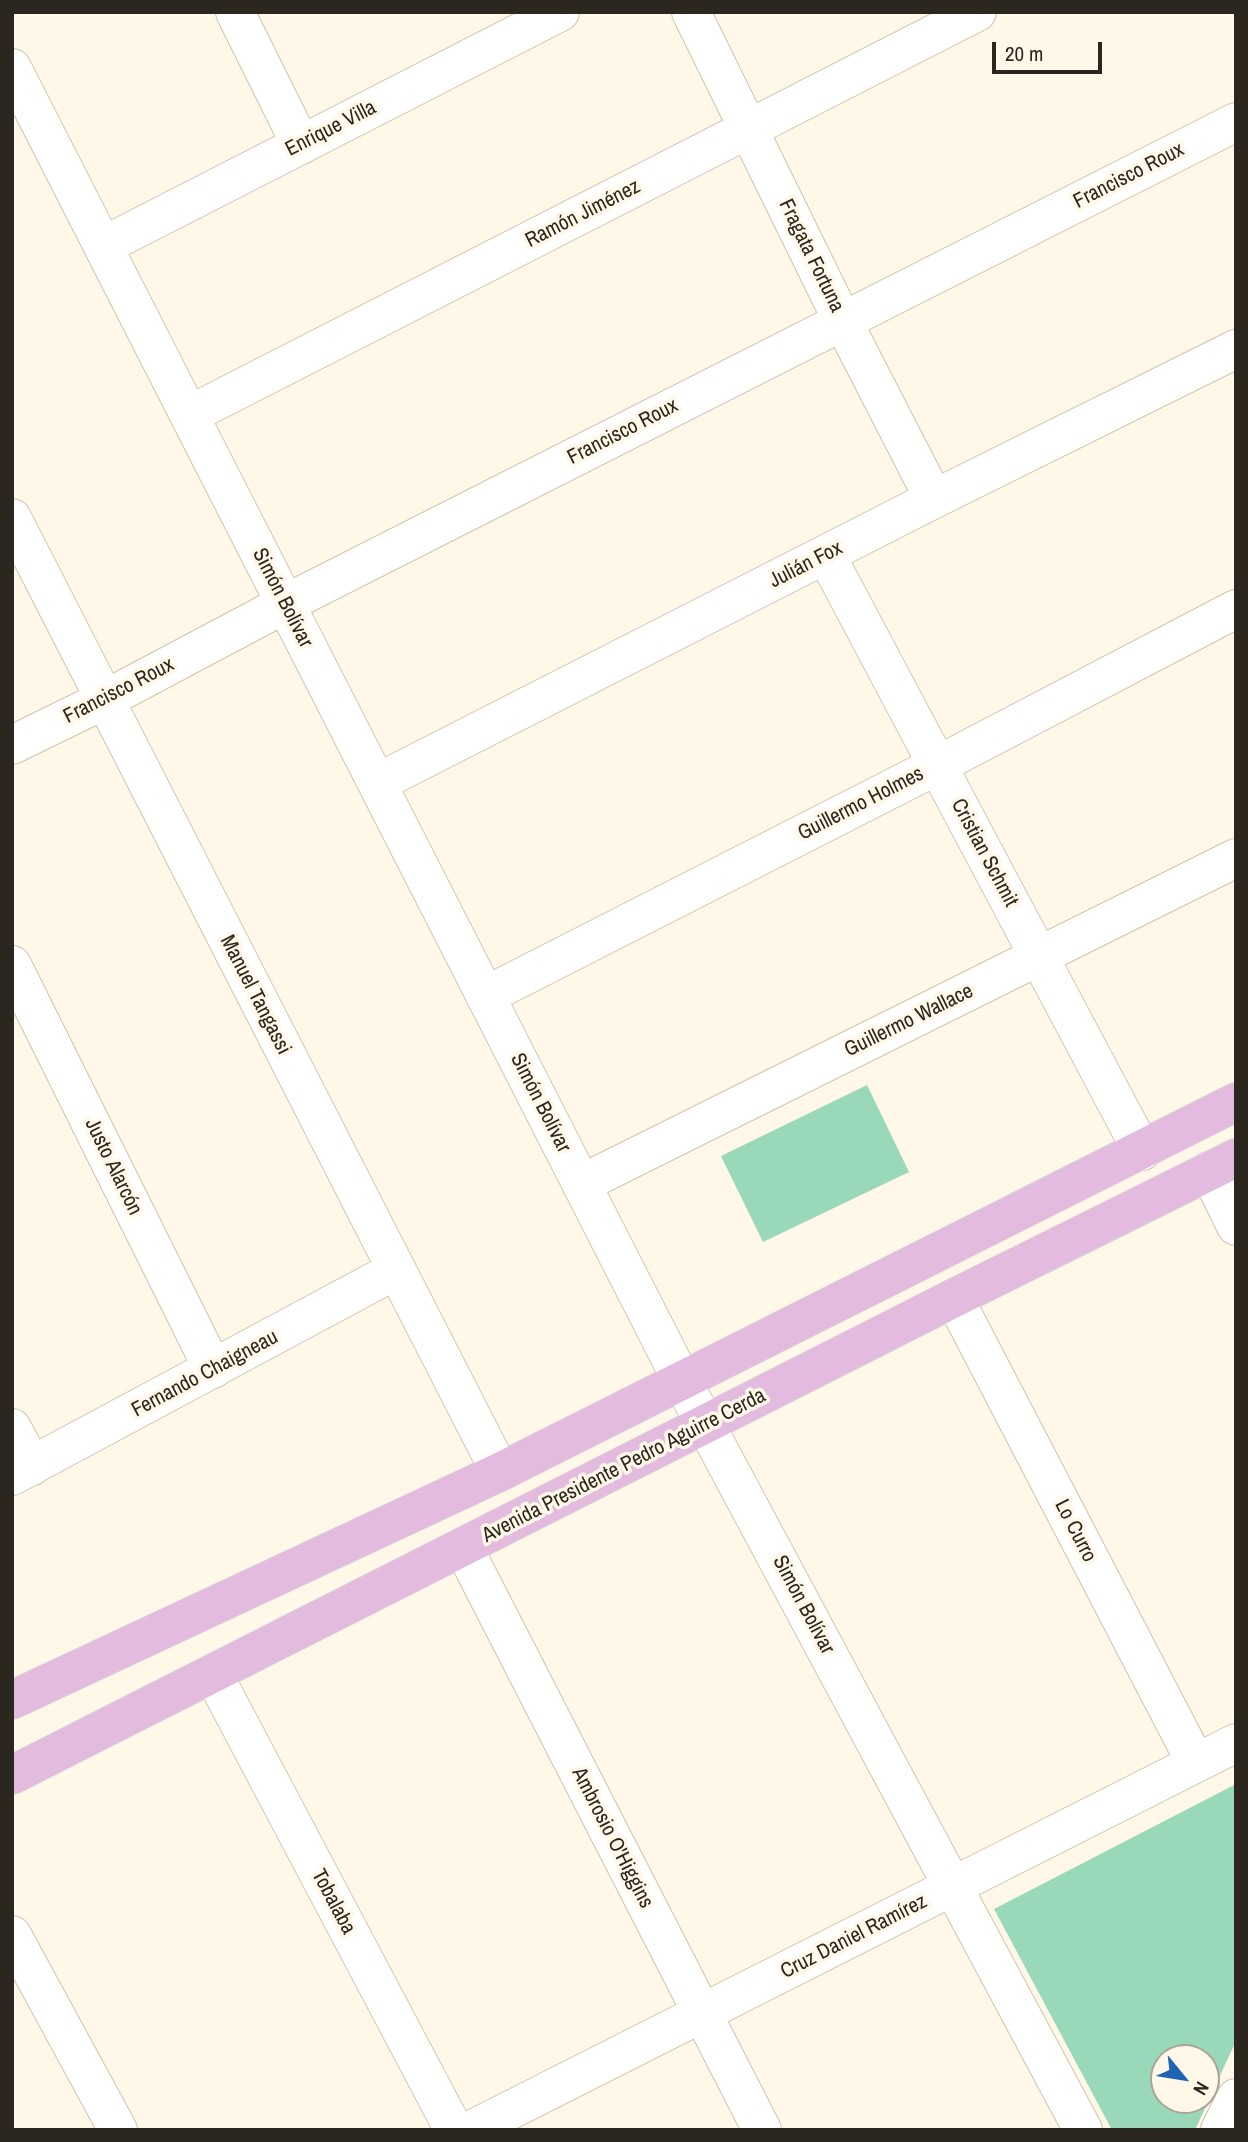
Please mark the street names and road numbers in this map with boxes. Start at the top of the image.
street label: Enrique Villa [281,95,381,163]
street label: Francisco Roux [1070,137,1188,215]
street label: Ramón Jiménez [521,174,645,254]
street label: Fragata Fortuna [773,195,849,317]
street label: Francisco Roux [564,393,682,471]
street label: Julián Fox [765,536,847,594]
street label: Simón Bolívar [246,544,318,652]
street label: Francisco Roux [60,652,178,730]
street label: Guillermo Holmes [794,761,928,847]
street label: Cristian Schmit [945,795,1023,911]
street label: Manuel Tangassi [214,931,296,1059]
street label: Guillermo Wallace [841,979,977,1063]
street label: Simón Bolívar [504,1049,576,1157]
street label: Justo Alarcón [79,1115,147,1219]
street label: Fernando Chaigneau [128,1325,282,1423]
street label: Avenida Presidente Pedro Aguirre Cerda [478,1383,770,1549]
street label: Lo Curro [1049,1495,1101,1567]
street label: Simón Bolívar [766,1551,840,1659]
street label: Ambrosio O'Higgins [566,1763,658,1913]
street label: Tobalaba [305,1865,361,1939]
street label: Cruz Daniel Ramírez [777,1889,931,1985]

